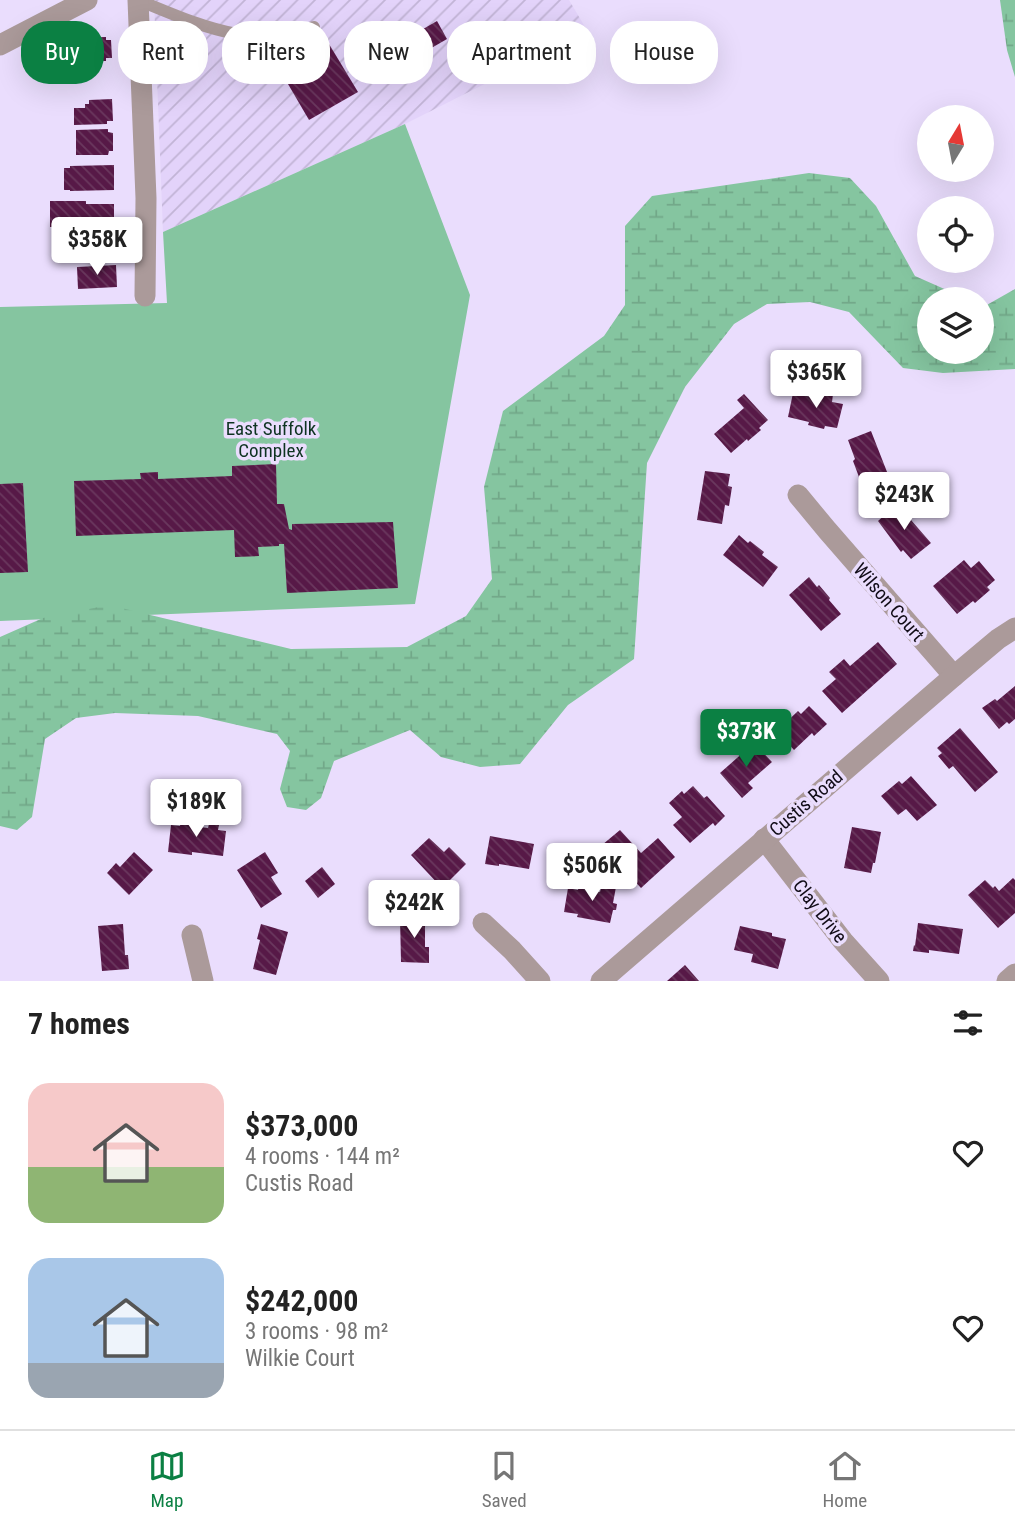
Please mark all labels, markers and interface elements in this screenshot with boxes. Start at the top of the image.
chip: Buy [21,21,104,84]
chip: Rent [118,21,208,84]
chip: Filters [222,21,330,84]
chip: New [344,21,433,84]
chip: Apartment [447,21,596,84]
chip: House [610,21,718,84]
north arrow [917,105,994,182]
map controls [917,105,994,364]
button: locate [917,196,994,273]
pin: $358K [48,218,146,277]
text: $358K [67,226,127,253]
button: layers [917,287,994,364]
pin: $365K [767,350,865,410]
text: $365K [786,359,846,386]
park label: East Suffolk Complex [226,417,317,462]
pin: $243K [855,472,953,532]
text: $243K [874,481,934,508]
street label: Wilson Court [849,558,929,646]
pin: $373K [697,710,795,769]
text: $373K [716,718,776,745]
street label: Custis Road [765,765,847,841]
pin: $189K [147,780,245,839]
text: $189K [166,788,226,815]
pin: $506K [543,844,641,903]
text: $506K [562,852,622,879]
street label: Clay Drive [788,875,852,947]
pin: $242K [365,880,463,940]
text: $242K [384,889,444,916]
icon: filters [949,1004,987,1042]
text: 7 homes [28,1006,130,1041]
text: $373,000 [245,1108,358,1143]
icon: home [84,1111,168,1195]
icon: heart [949,1134,987,1172]
text: 4 rooms · 144 m² [245,1143,400,1170]
text: Custis Road [245,1170,354,1197]
text: $242,000 [245,1283,358,1318]
icon: home [84,1286,168,1370]
icon: heart [949,1309,987,1347]
text: 3 rooms · 98 m² [245,1318,388,1345]
text: Wilkie Court [245,1345,355,1372]
tab: Map [148,1447,186,1512]
tab: Saved [482,1447,527,1512]
tab: Home [823,1447,867,1512]

